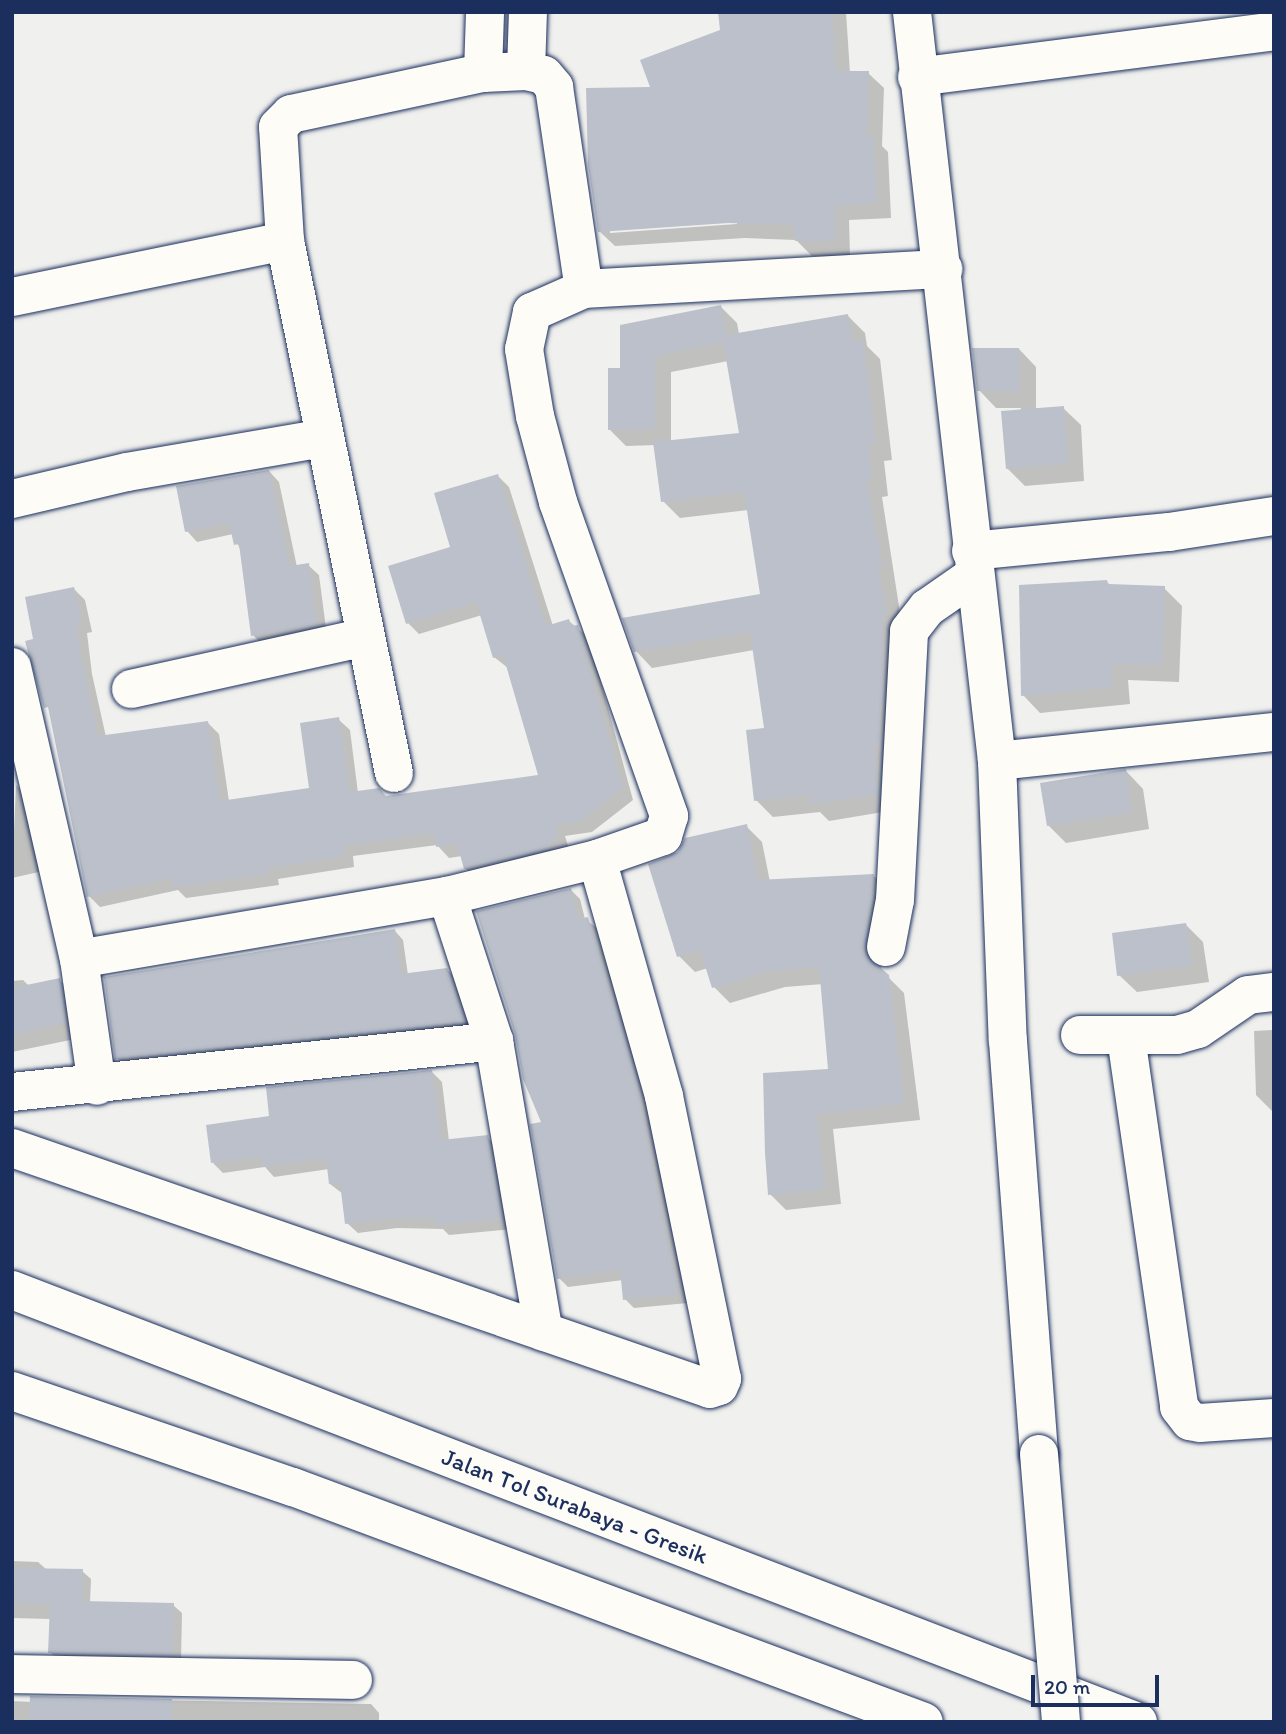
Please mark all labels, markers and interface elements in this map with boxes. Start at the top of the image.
street label: Jalan Tol Surabaya - Gresik [439,1442,711,1570]
scale bar [1034,1660,1162,1704]
text: 20 m [1044,1674,1090,1699]

